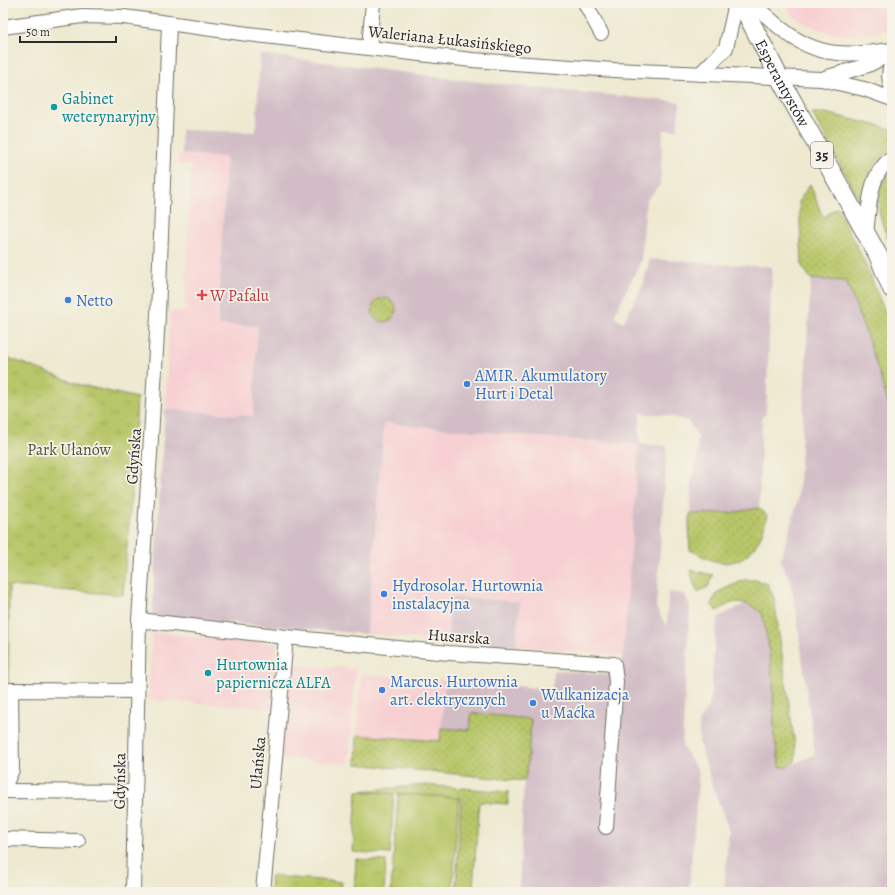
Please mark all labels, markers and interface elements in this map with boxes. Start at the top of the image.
scale bar [20,18,116,44]
street label: Waleriana Łukasińskiego [366,20,533,60]
text: 50 m [26,24,50,40]
street label: Esperantystów [749,35,815,132]
place label: Gabinet weterynaryjny [61,88,156,128]
marker: Gabinet weterynaryjny [49,102,59,112]
road number: 35 [811,142,833,168]
place label: W Pafalu [209,285,270,307]
place label: Netto [76,290,113,312]
marker: W Pafalu [197,290,207,300]
marker: Netto [63,295,73,305]
place label: AMIR. Akumulatory Hurt i Detal [474,365,608,405]
marker: AMIR. Akumulatory Hurt i Detal [462,379,472,389]
street label: Gdyńska [121,427,147,485]
park label: Park Ułanów [27,439,112,461]
place label: Hydrosolar. Hurtownia instalacyjna [392,575,544,615]
marker: Hydrosolar. Hurtownia instalacyjna [379,589,389,599]
street label: Husarska [427,624,491,650]
place label: Hurtownia papiernicza ALFA [216,654,331,694]
marker: Hurtownia papiernicza ALFA [203,668,213,678]
place label: Marcus. Hurtownia art. elektrycznych [390,671,518,711]
place label: Wulkanizacja u Maćka [540,684,630,724]
marker: Marcus. Hurtownia art. elektrycznych [377,685,387,695]
marker: Wulkanizacja u Maćka [528,698,538,708]
street label: Ułańska [245,735,271,791]
street label: Gdyńska [109,752,132,810]

